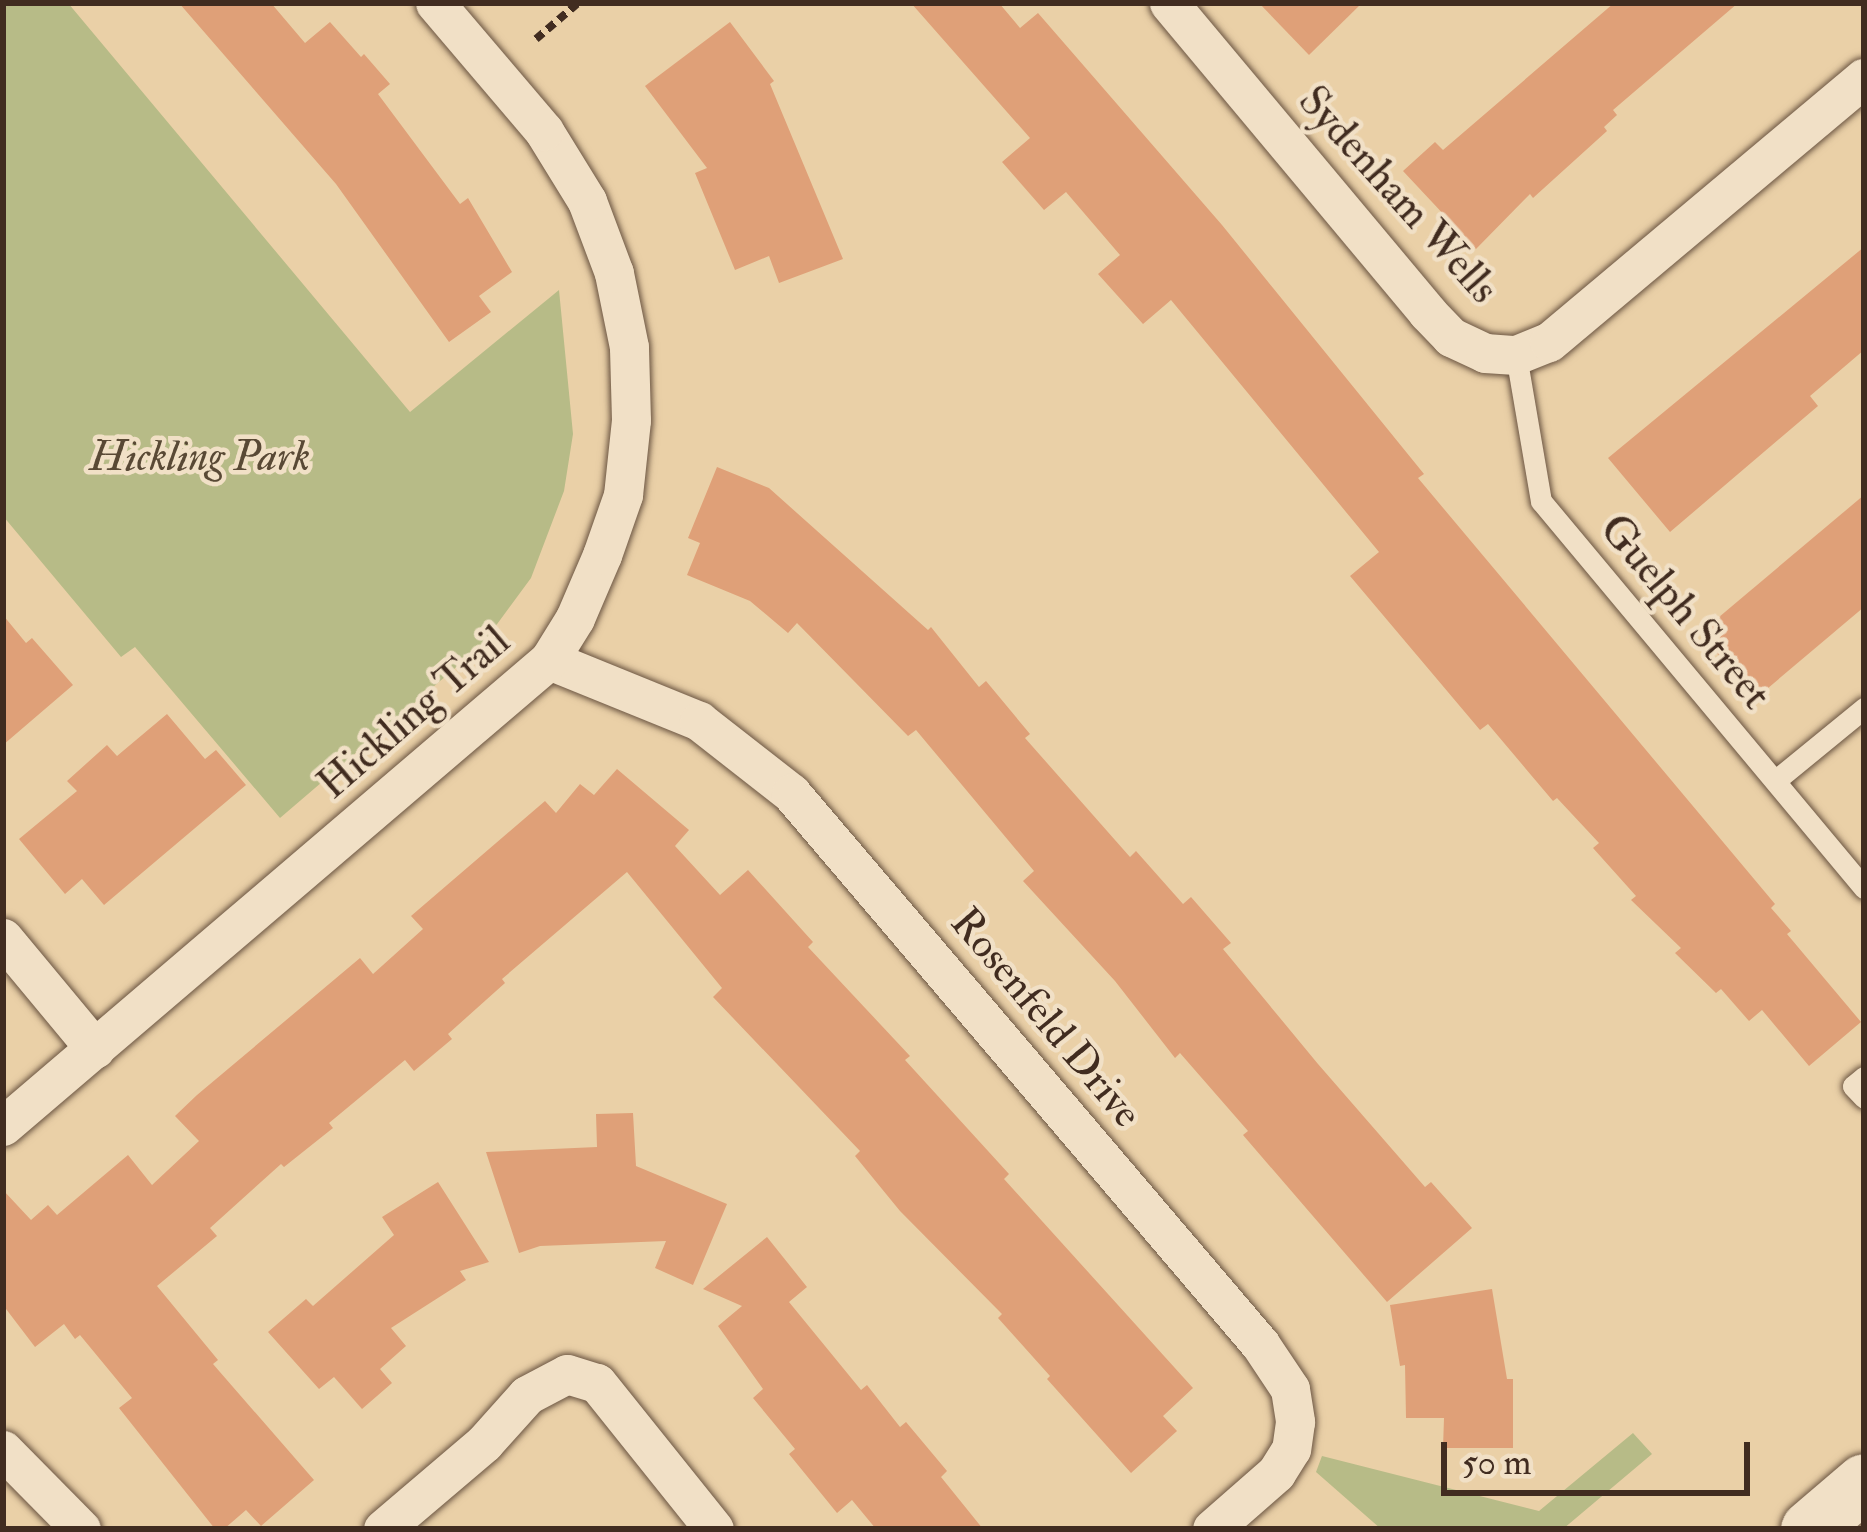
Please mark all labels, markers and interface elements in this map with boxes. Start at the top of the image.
street label: Sydenham Wells [1288,76,1508,314]
park label: Hickling Park [90,432,310,482]
street label: Guelph Street [1589,504,1781,720]
street label: Hickling Trail [308,616,520,810]
street label: Rosenfeld Drive [940,898,1152,1138]
scale bar [1447,1418,1756,1492]
text: 50 m [1462,1440,1531,1485]

